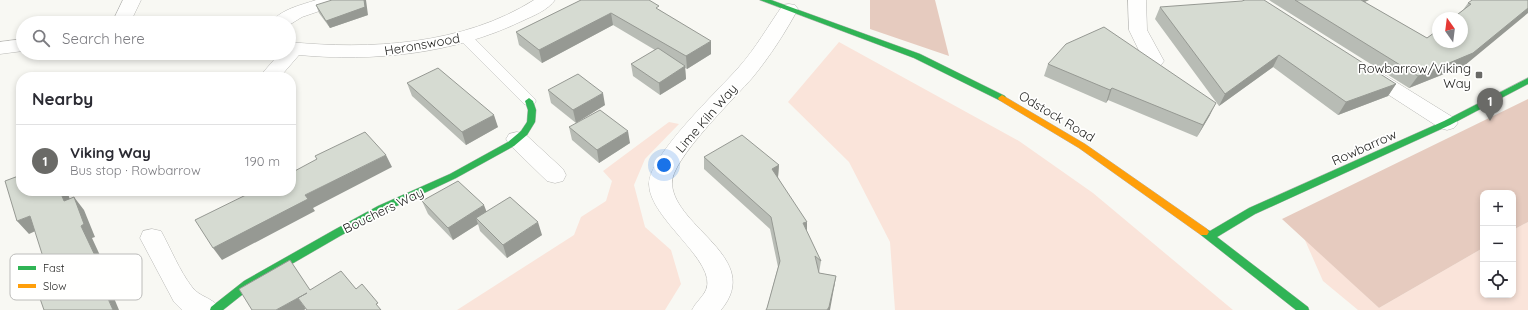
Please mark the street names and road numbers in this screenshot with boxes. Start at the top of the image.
street label: Heronswood [383,30,461,58]
street label: Lime Kiln Way [672,80,740,156]
street label: Odstock Road [1016,87,1098,145]
street label: Rowbarrow [1329,125,1399,168]
street label: Bouchers Way [340,184,426,236]

